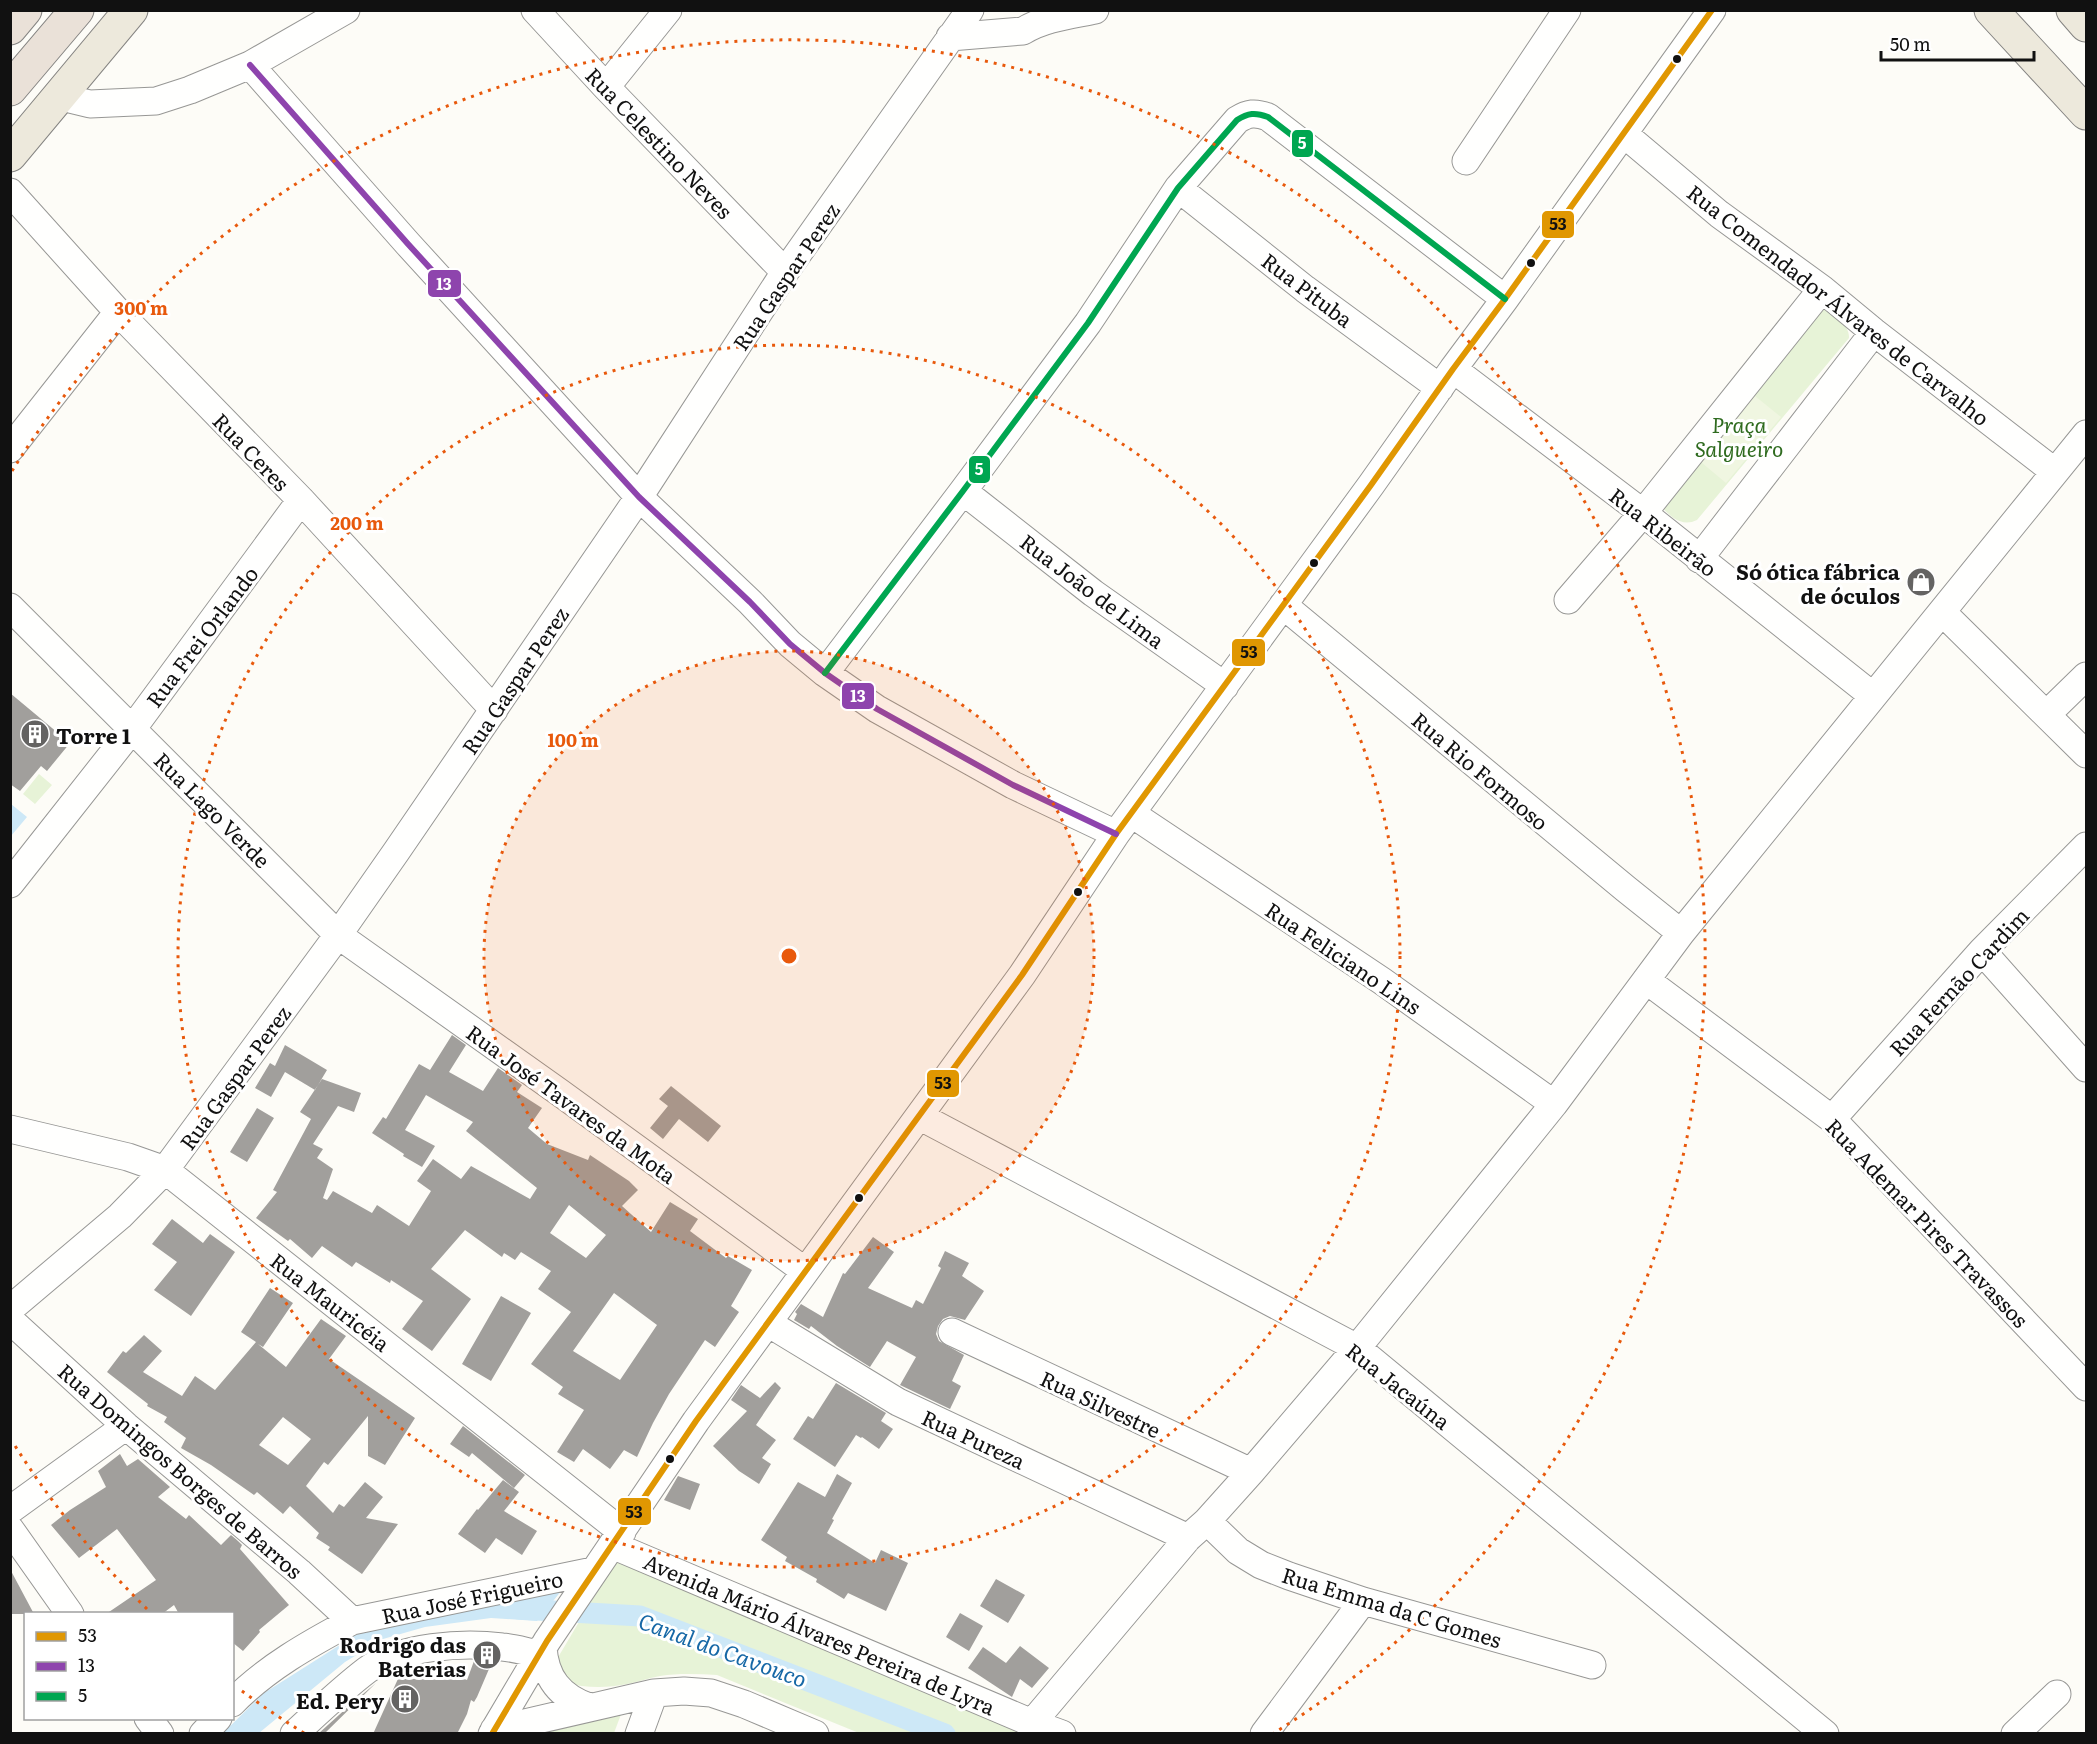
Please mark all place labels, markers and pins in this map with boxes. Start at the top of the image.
unlabelled marker [1671,53,1683,65]
unlabelled marker [1525,257,1537,269]
place label: Só ótica fábrica de óculos [1736,555,1901,610]
unlabelled marker [1308,557,1320,569]
shop icon: Só ótica fábrica de óculos [1905,566,1937,598]
building icon: Torre 1 [19,718,51,750]
place label: Torre 1 [56,719,131,750]
unlabelled marker [1072,886,1084,898]
centre of rings [779,946,799,966]
unlabelled marker [853,1192,865,1204]
unlabelled marker [664,1453,676,1465]
place label: Rodrigo das Baterias [339,1628,466,1683]
building icon: Rodrigo das Baterias [471,1639,503,1671]
building icon: Ed. Pery [389,1683,421,1715]
place label: Ed. Pery [296,1684,384,1715]

